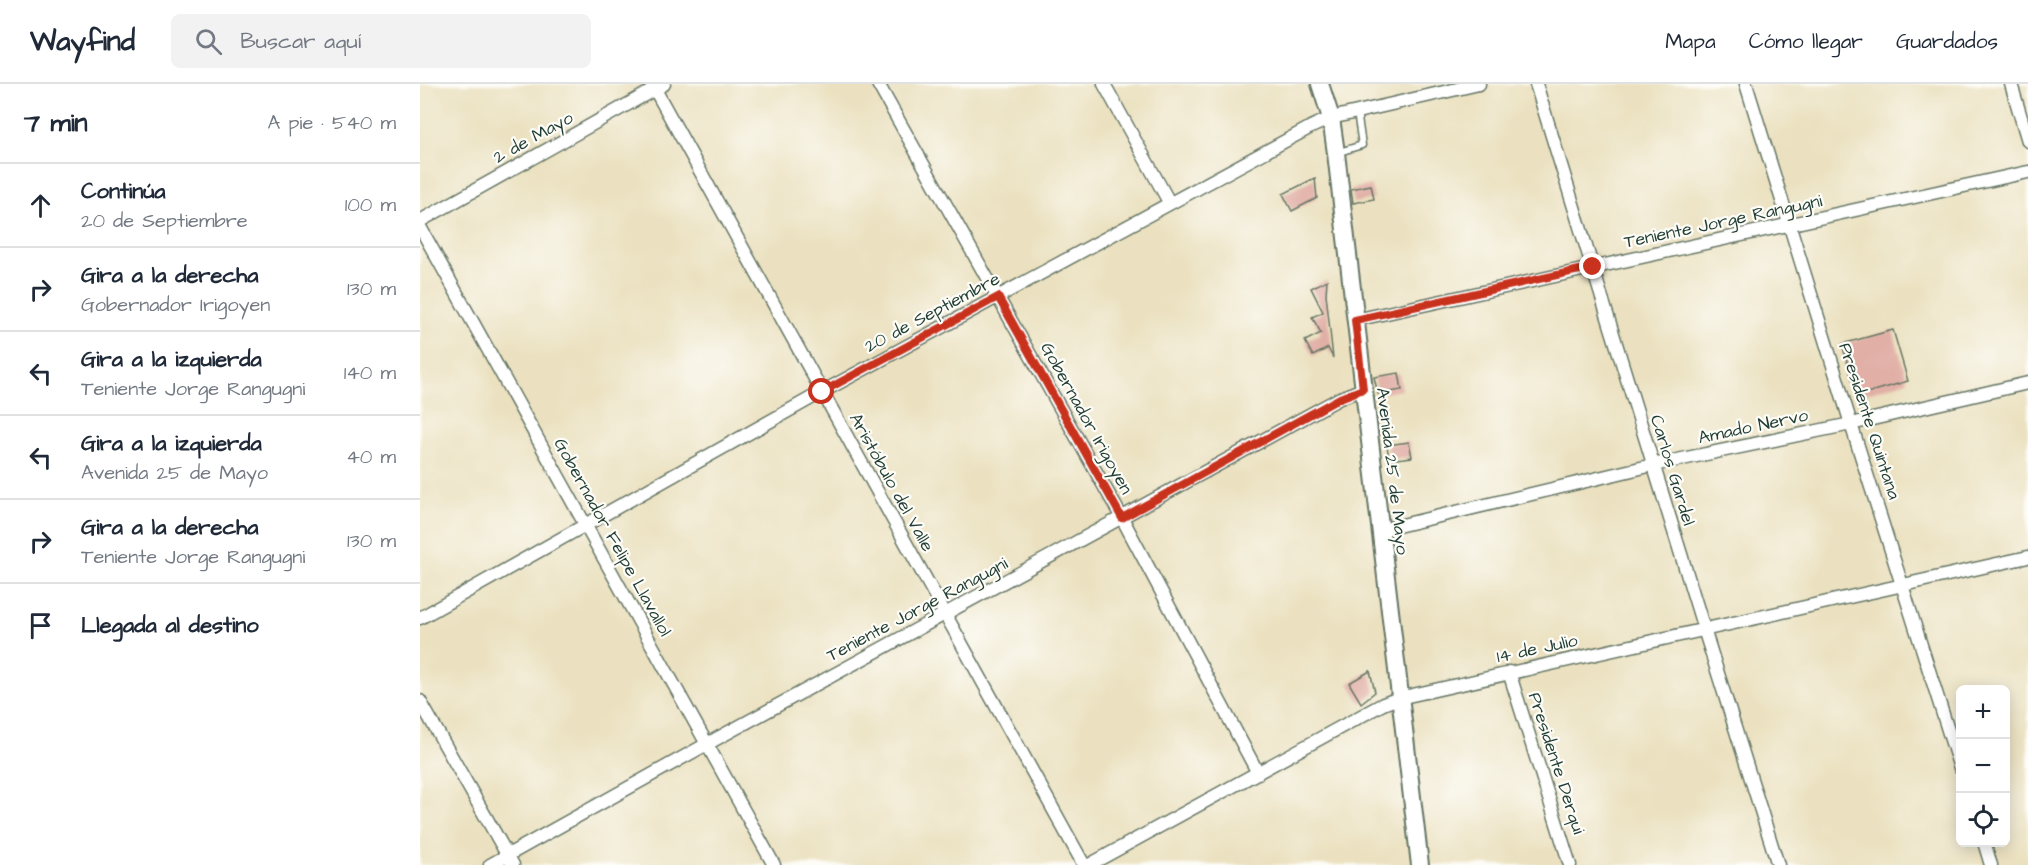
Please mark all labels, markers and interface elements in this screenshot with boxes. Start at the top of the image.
search box [171,14,591,68]
text: Wayfind [30,22,135,61]
icon: search [192,25,225,58]
text: Buscar aquí [240,26,361,57]
text: Mapa [1665,27,1716,56]
text: Cómo llegar [1749,27,1863,56]
text: Guardados [1896,27,1998,56]
text: 7 min [24,105,88,141]
street label: 2 de Mayo [489,105,578,171]
text: A pie · 540 m [267,109,396,137]
text: Continúa [81,176,166,207]
street label: Teniente Jorge Rangugni [1622,188,1825,256]
icon: ahead [24,189,57,222]
text: 100 m [345,191,396,219]
text: 20 de Septiembre [81,207,248,235]
route end [1579,253,1605,279]
text: Gira a la derecha [81,260,258,291]
street label: 20 de Septiembre [860,266,1005,359]
icon: right [24,273,57,306]
text: 130 m [347,275,396,303]
text: Gobernador Irigoyen [81,291,270,319]
street label: Gobernador Irigoyen [1033,338,1139,499]
street label: Presidente Quintana [1832,340,1907,503]
text: Gira a la izquierda [81,344,262,375]
icon: left [24,357,57,390]
text: 140 m [344,359,396,387]
text: Teniente Jorge Rangugni [81,375,305,403]
route start [808,378,834,404]
street label: Avenida 25 de Mayo [1369,386,1415,556]
street label: Amado Nervo [1696,403,1810,450]
street label: Aristóbulo del Valle [843,408,940,556]
street label: Carlos Gardel [1644,412,1701,529]
text: Gira a la izquierda [81,428,262,459]
street label: Gobernador Felipe Llavallol [548,434,678,641]
icon: left [24,441,57,474]
text: 40 m [346,443,396,471]
text: Avenida 25 de Mayo [81,459,268,487]
text: Gira a la derecha [81,512,258,543]
icon: right [24,525,57,558]
text: 130 m [347,527,396,555]
text: Teniente Jorge Rangugni [81,543,305,571]
street label: Teniente Jorge Rangugni [822,551,1013,669]
icon: arrive [24,609,57,642]
text: Llegada al destino [81,610,259,641]
street label: 14 de Julio [1494,628,1580,669]
map controls [1956,685,2010,847]
button: + [1956,685,2010,739]
street label: Presidente Derqui [1522,689,1591,837]
button: − [1956,739,2010,793]
button: locate [1956,793,2010,847]

